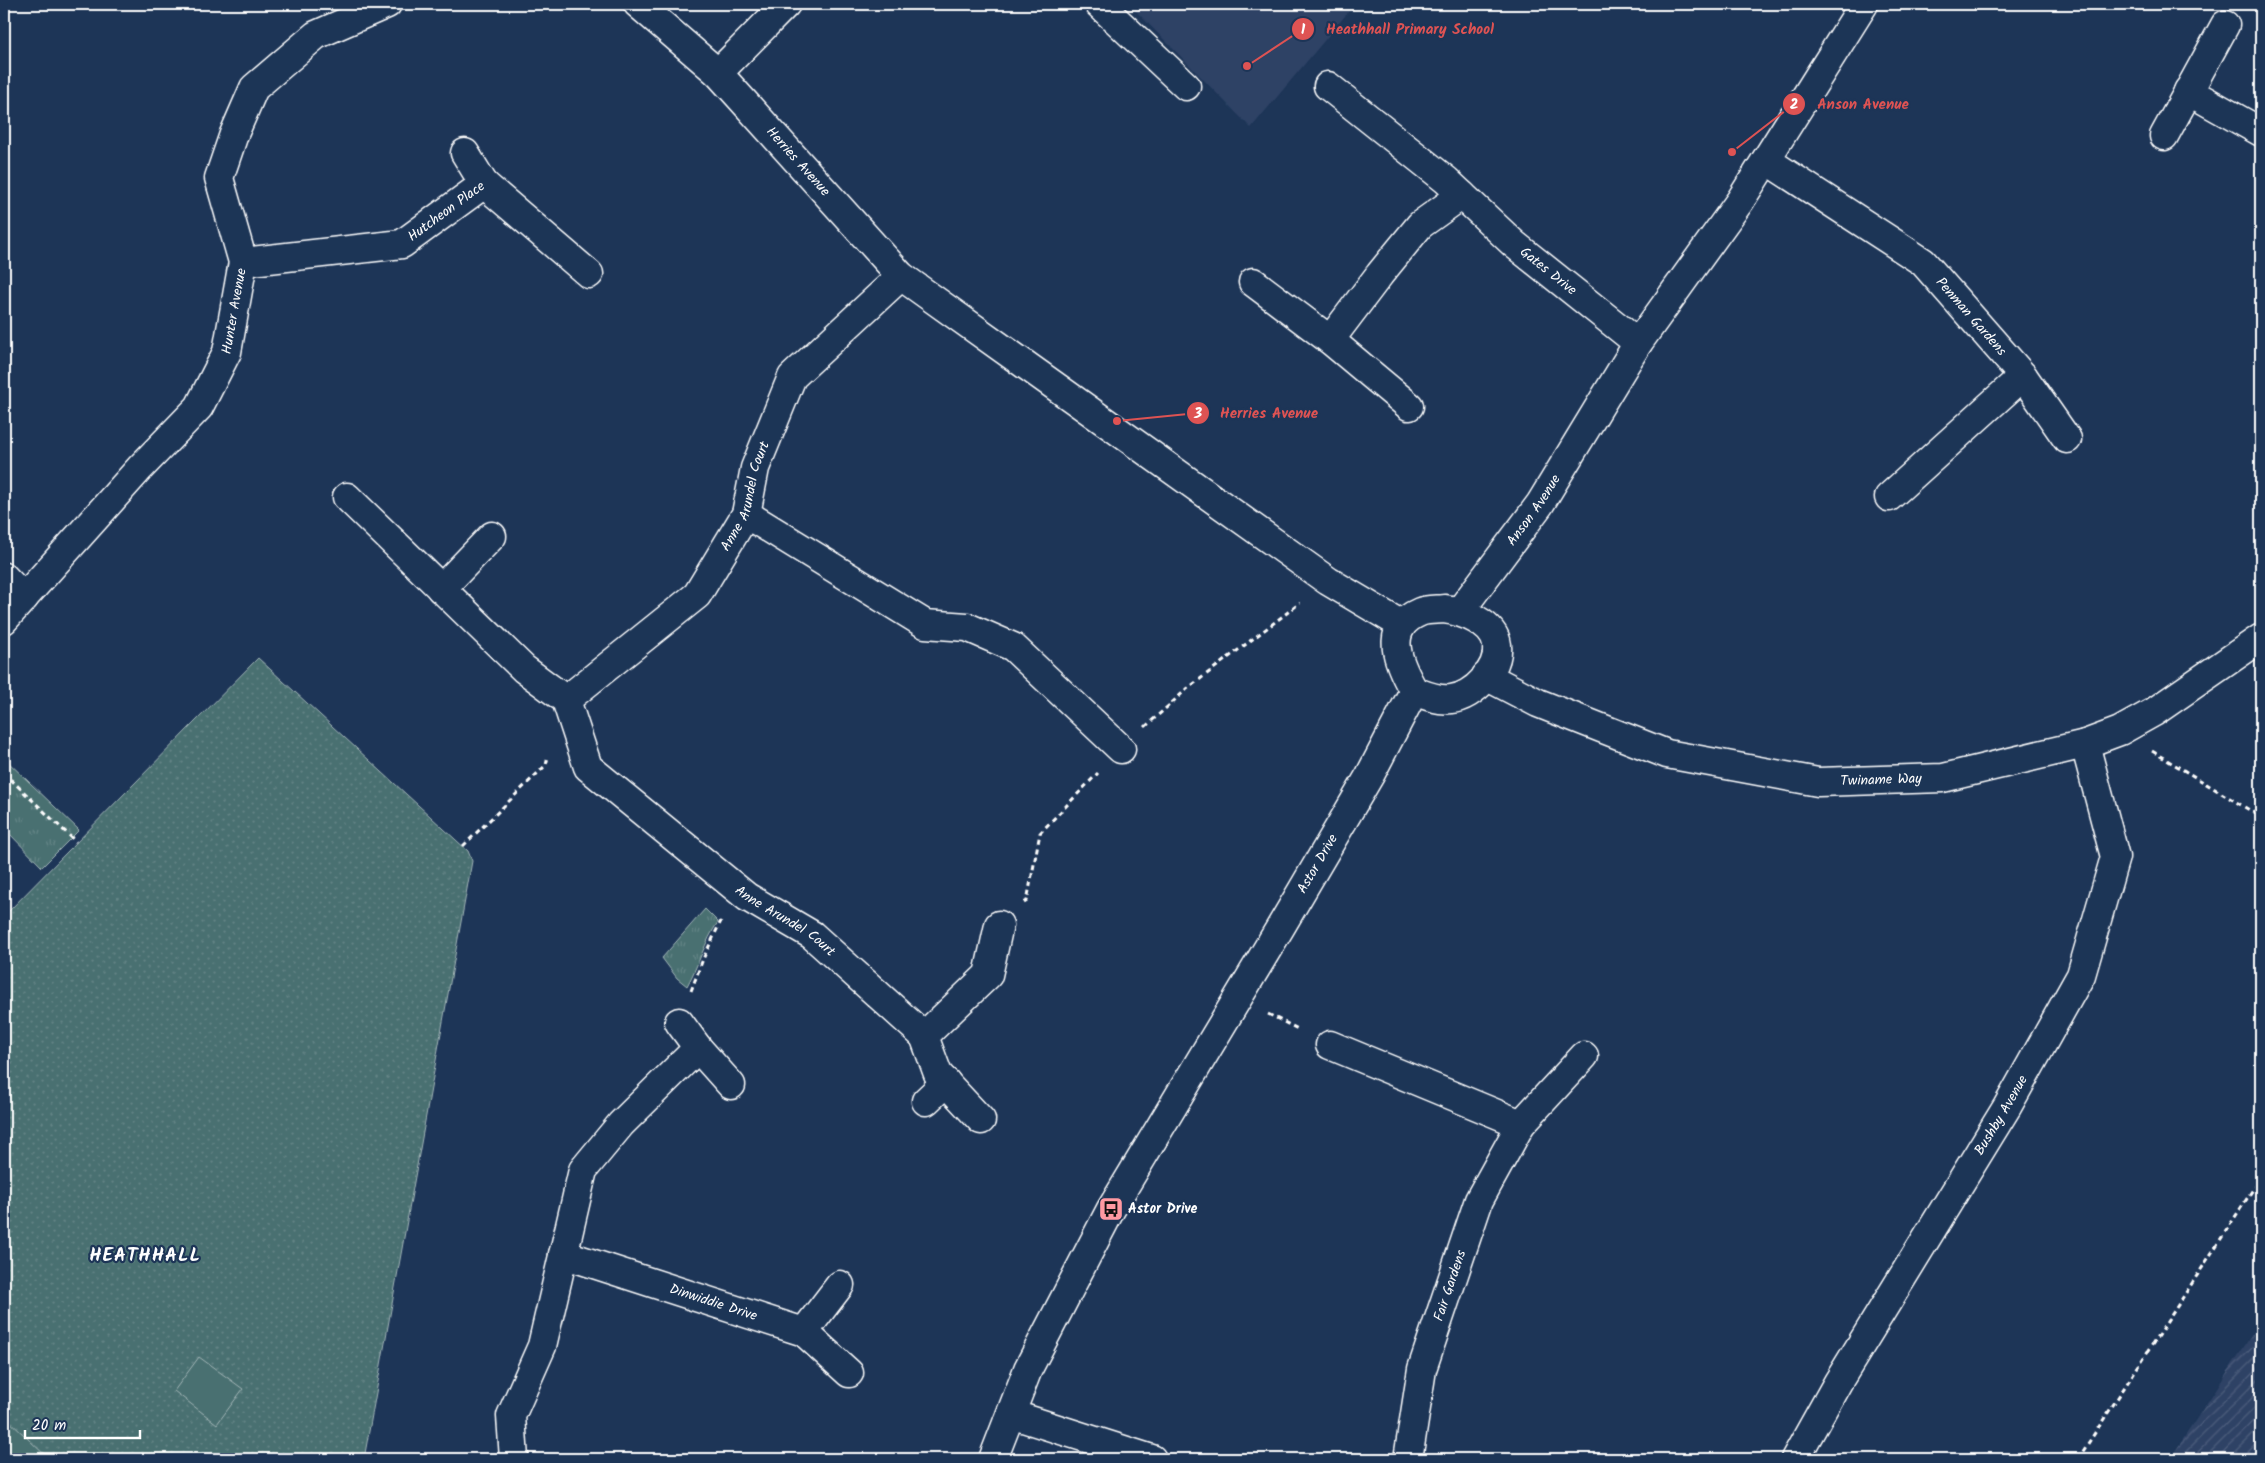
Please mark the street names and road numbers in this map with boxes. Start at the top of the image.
street label: Herries Avenue [760,122,836,202]
street label: Hutcheon Place [403,175,490,247]
street label: Gates Drive [1515,242,1582,301]
street label: Hunter Avenue [216,266,253,356]
street label: Penman Gardens [1930,272,2012,361]
street label: Anne Arundel Court [715,437,776,556]
street label: Anson Avenue [1501,470,1567,551]
street label: Twiname Way [1840,768,1923,792]
street label: Astor Drive [1292,829,1344,898]
street label: Anne Arundel Court [730,880,841,962]
street label: Bushby Avenue [1969,1070,2034,1160]
street label: Fair Gardens [1428,1247,1472,1324]
street label: Dinwiddie Drive [667,1278,761,1327]

